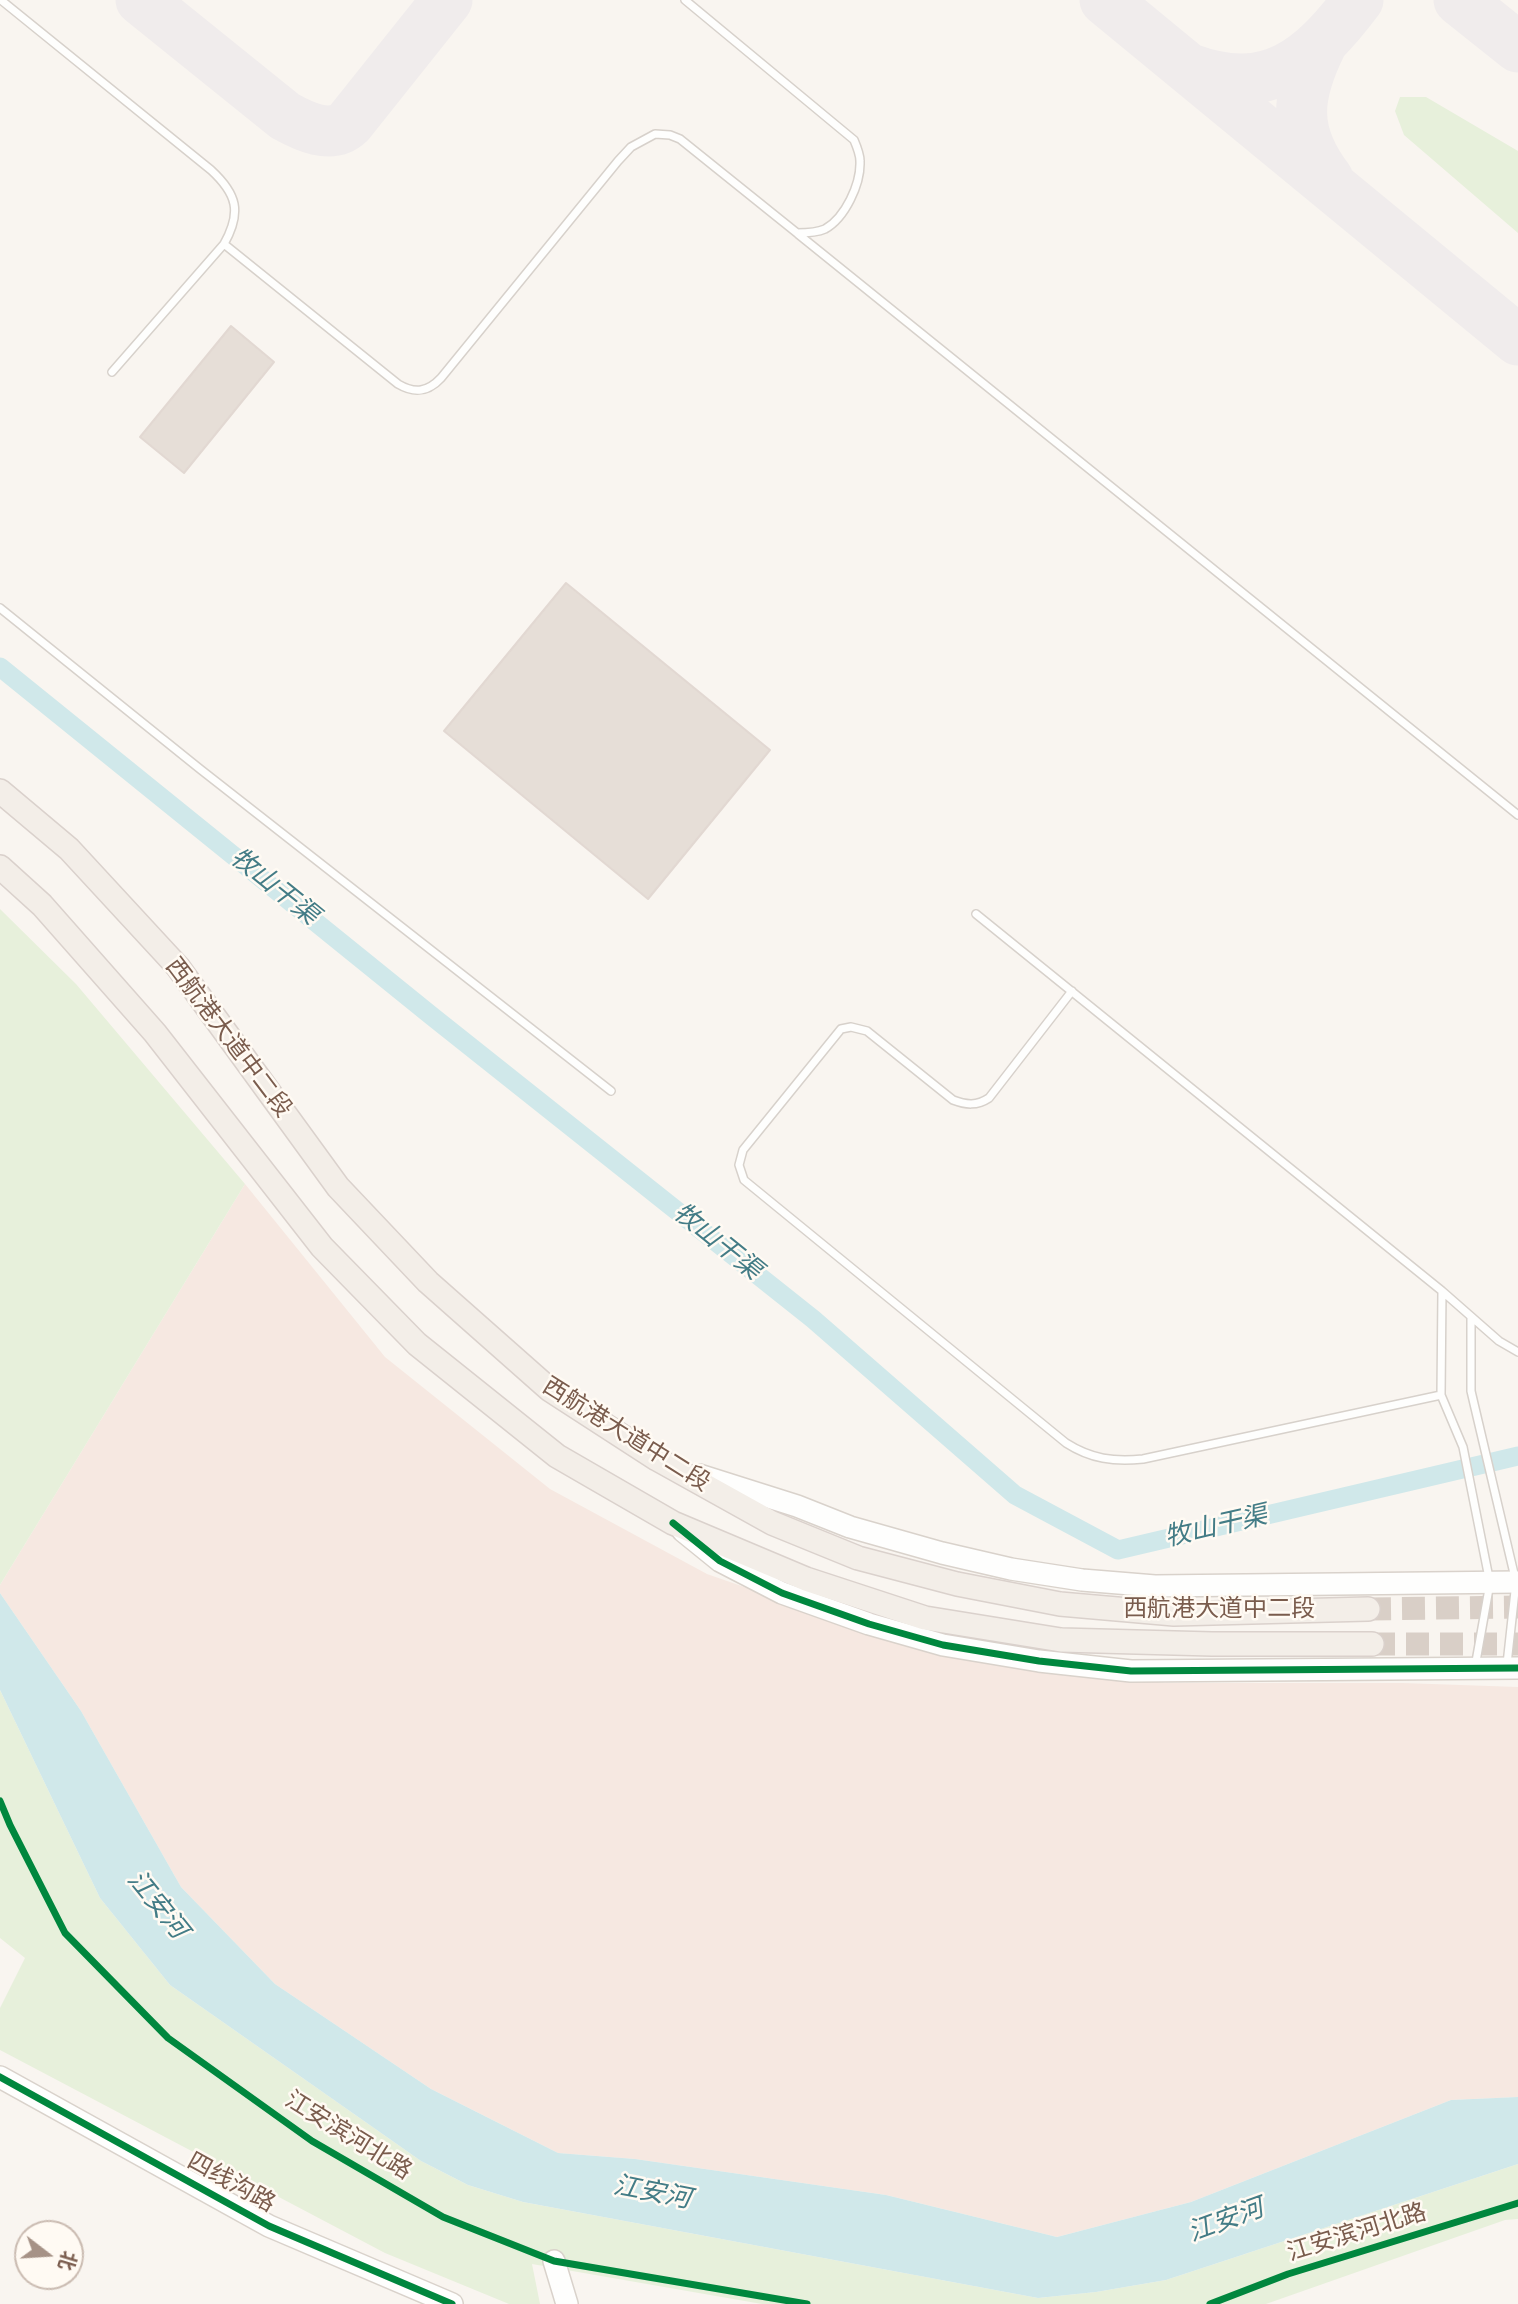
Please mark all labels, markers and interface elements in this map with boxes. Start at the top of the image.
water label: 牧山干渠 [224,842,324,932]
street label: 西航港大道中二段 [159,953,297,1123]
water label: 牧山干渠 [667,1197,767,1287]
street label: 西航港大道中二段 [537,1372,715,1498]
water label: 牧山干渠 [1162,1500,1270,1554]
street label: 西航港大道中二段 [1123,1595,1315,1623]
water label: 江安河 [120,1865,194,1945]
street label: 江安滨河北路 [279,2086,417,2186]
street label: 四线沟路 [182,2147,280,2219]
water label: 江安河 [611,2170,693,2216]
water label: 江安河 [1184,2193,1268,2249]
street label: 江安滨河北路 [1284,2198,1430,2268]
north arrow [14,2220,84,2290]
text: 北 [55,2249,80,2273]

